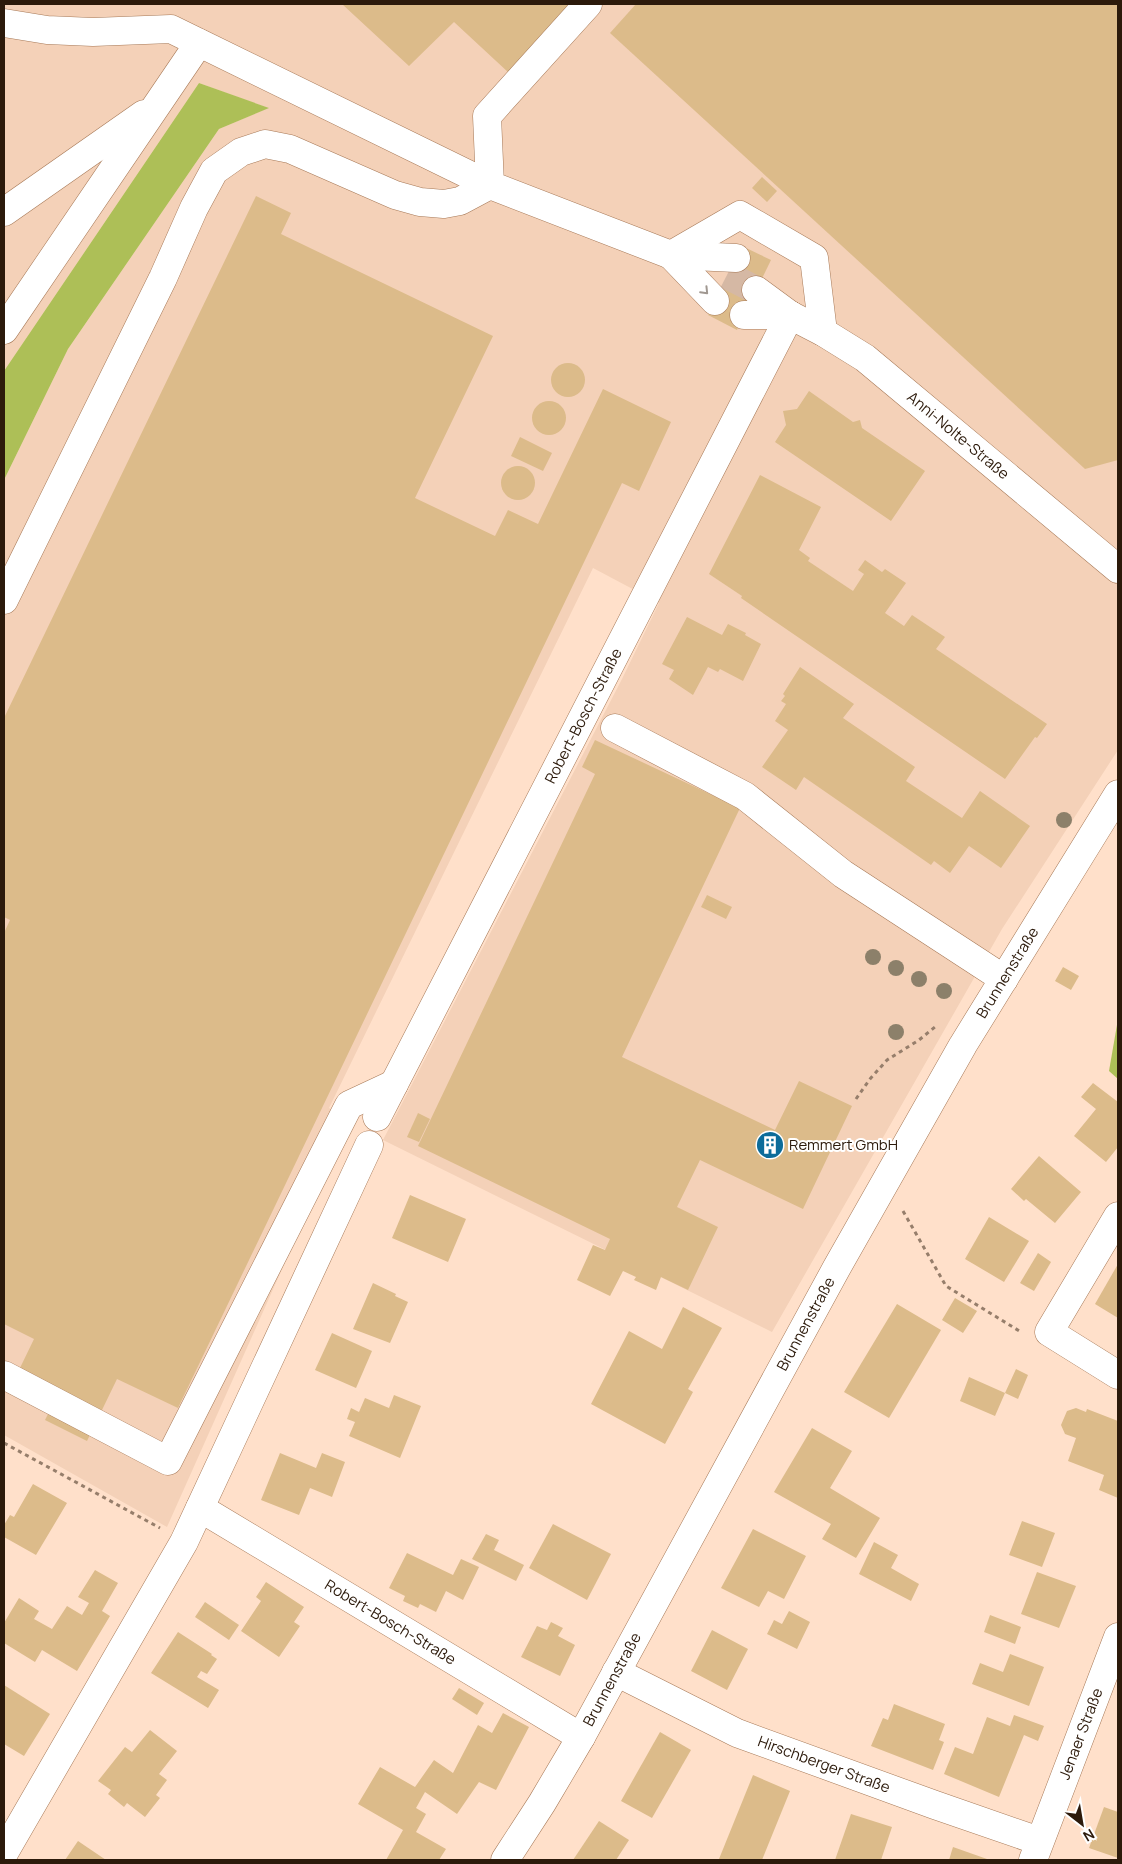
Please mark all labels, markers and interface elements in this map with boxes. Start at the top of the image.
one-way arrow [699,285,708,294]
street label: Anni-Nolte-Straße [903,387,1014,484]
street label: Robert-Bosch-Straße [539,644,627,787]
street label: Brunnenstraße [971,923,1044,1022]
building icon: Remmert GmbH [755,1130,785,1160]
place label: Remmert GmbH [789,1134,898,1155]
street label: Brunnenstraße [772,1273,840,1374]
street label: Robert-Bosch-Straße [321,1574,460,1670]
street label: Brunnenstraße [578,1629,646,1730]
street label: Jenaer Straße [1054,1685,1108,1782]
street label: Hirschberger Straße [755,1730,893,1798]
north arrow [1057,1799,1107,1849]
text: N [1080,1825,1098,1846]

